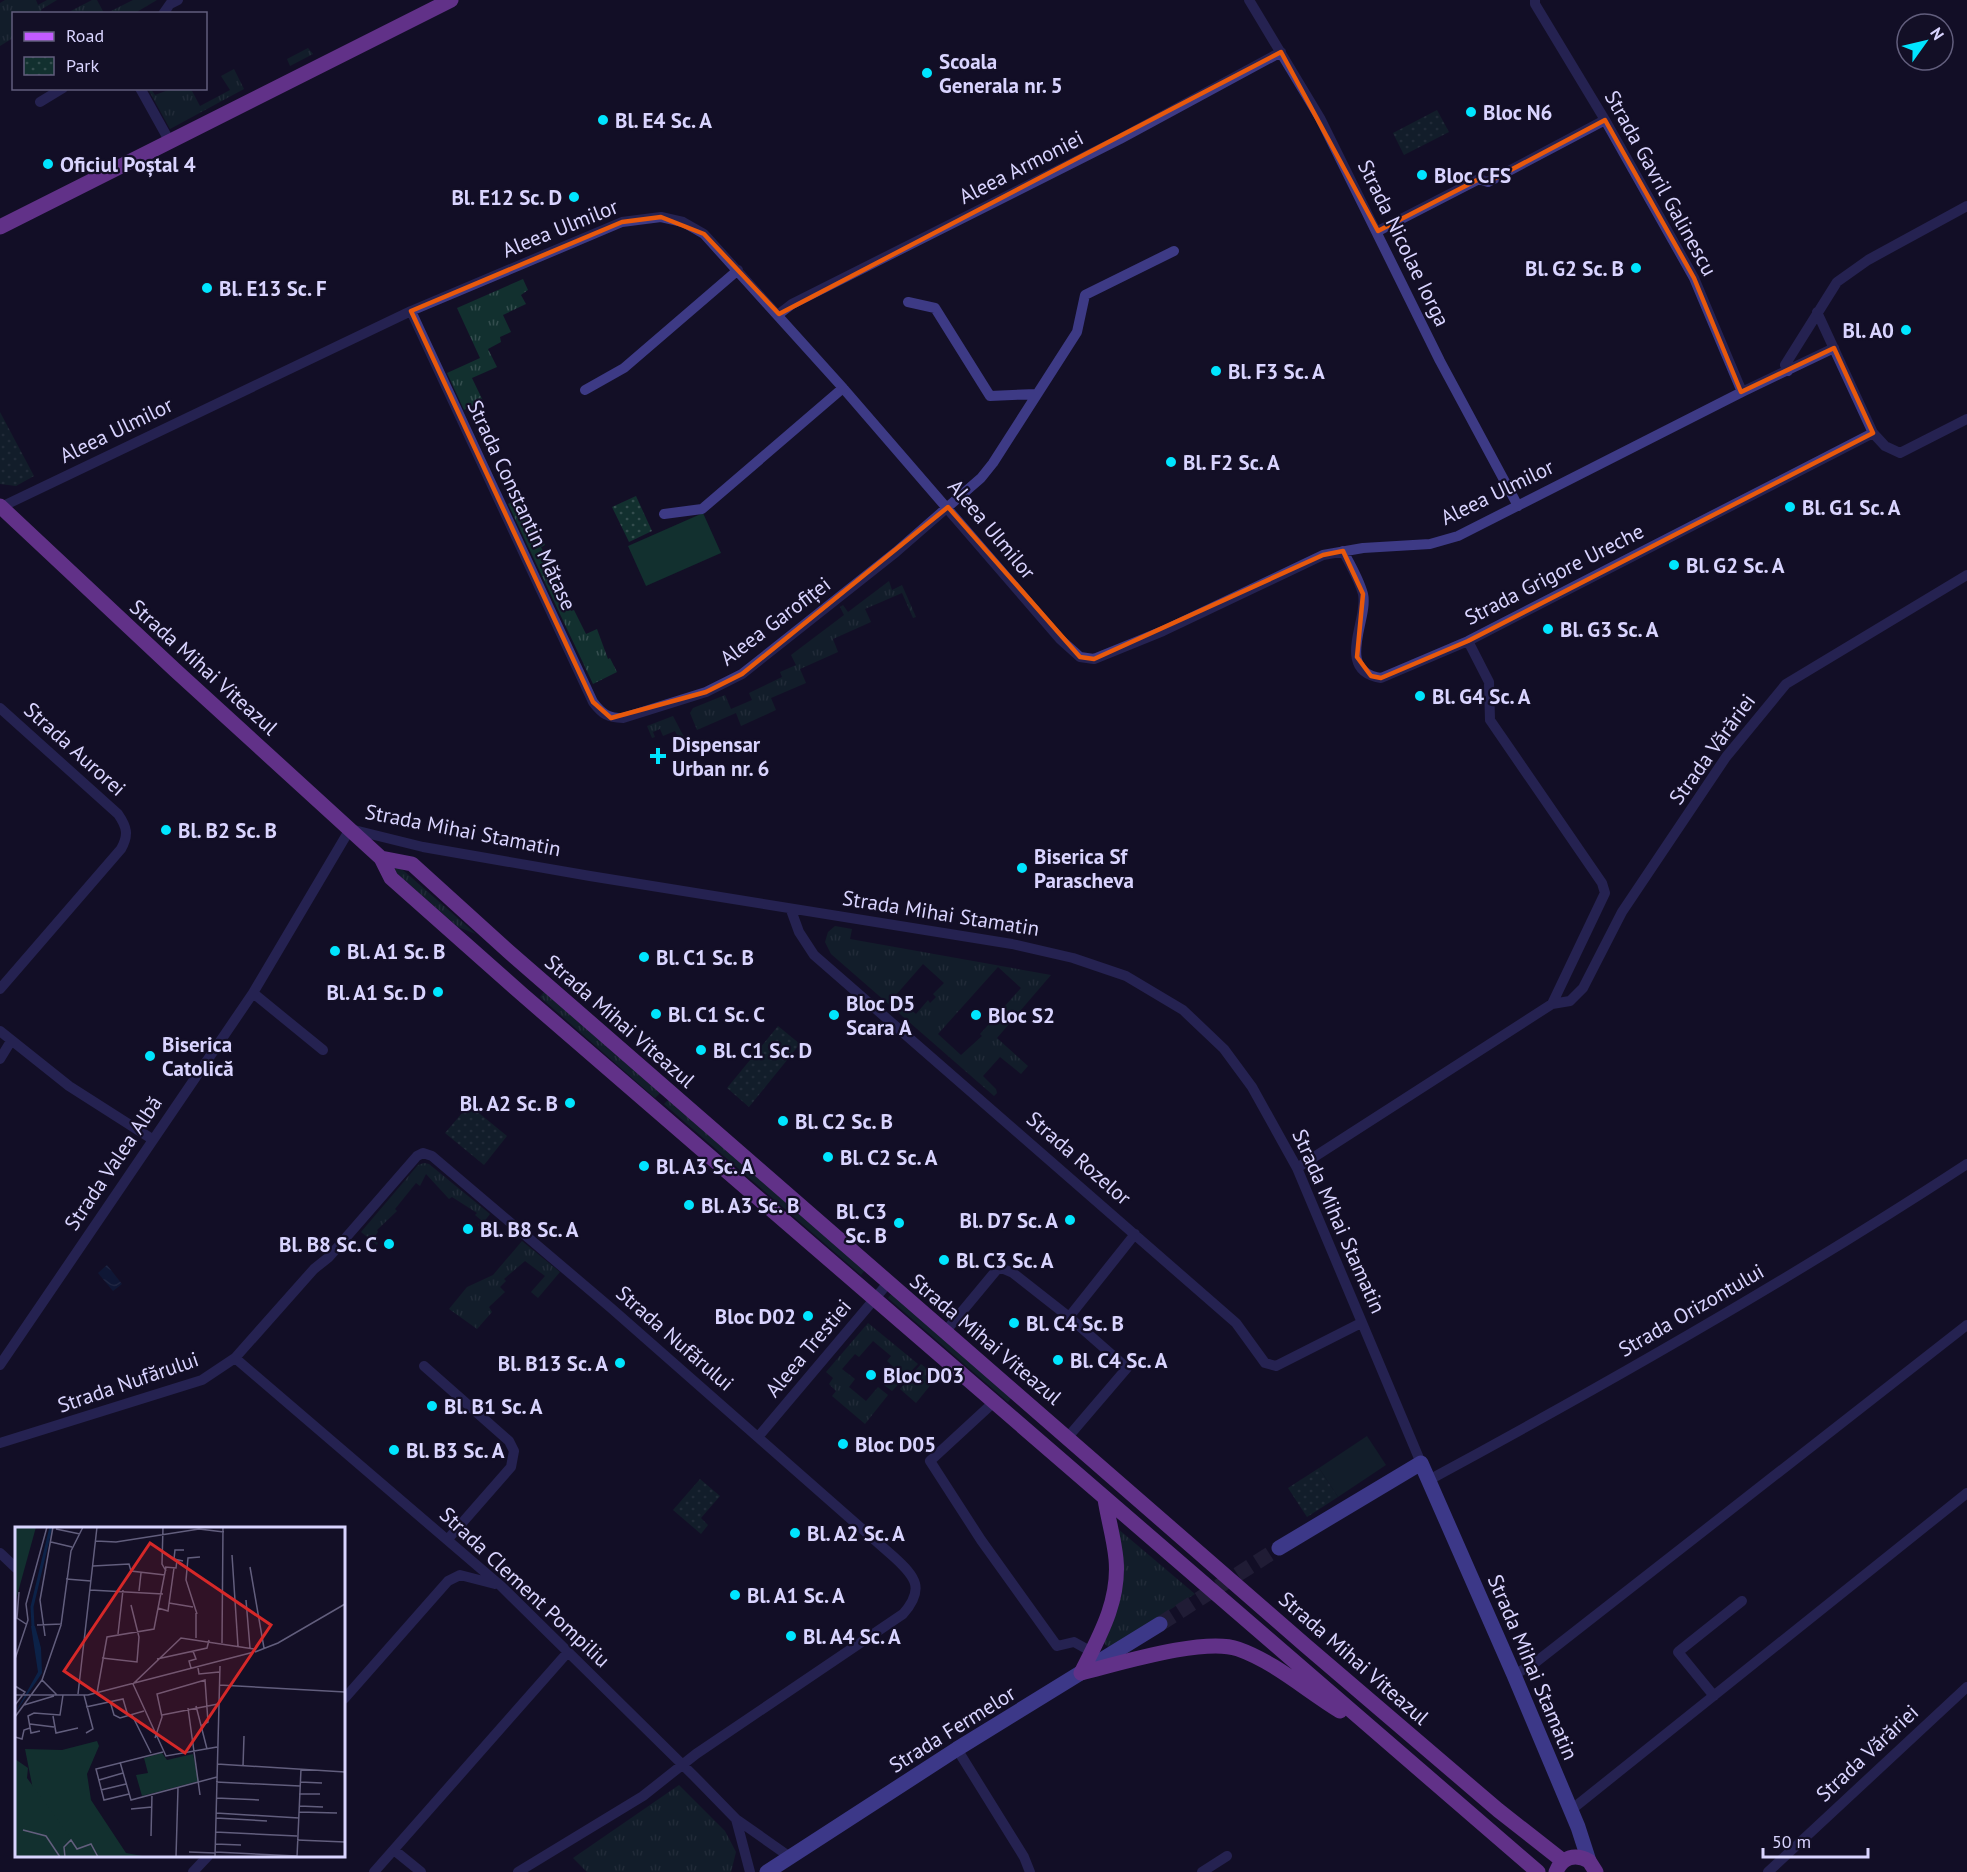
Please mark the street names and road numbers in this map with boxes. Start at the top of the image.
street label: Strada Gavril Galinescu [1599,86,1723,280]
street label: Aleea Armoniei [954,124,1088,210]
street label: Strada Nicolae Iorga [1352,155,1456,331]
street label: Aleea Ulmilor [498,193,622,263]
street label: Aleea Ulmilor [55,391,177,469]
street label: Strada Constantin Mătase [461,396,583,614]
street label: Aleea Ulmilor [1436,453,1558,531]
street label: Aleea Ulmilor [942,473,1042,585]
street label: Strada Grigore Ureche [1460,517,1648,631]
street label: Aleea Garofiței [714,571,836,671]
street label: Strada Mihai Viteazul [124,593,284,741]
street label: Strada Vărăriei [1663,688,1761,810]
street label: Strada Aurorei [18,696,132,802]
street label: Strada Mihai Stamatin [363,798,563,862]
street label: Strada Mihai Stamatin [841,884,1041,942]
street label: Strada Mihai Viteazul [539,948,701,1094]
street label: Strada Valea Albă [58,1091,168,1235]
street label: Strada Rozelor [1021,1105,1137,1211]
street label: Strada Mihai Stamatin [1286,1125,1392,1317]
street label: Strada Orizontului [1613,1257,1769,1363]
street label: Strada Mihai Viteazul [904,1268,1068,1410]
street label: Strada Nufărului [611,1280,739,1396]
street label: Aleea Trestiei [759,1293,857,1403]
street label: Strada Nufărului [54,1345,202,1419]
street label: Strada Clement Pompiliu [434,1501,616,1673]
street label: Strada Mihai Stamatin [1482,1570,1584,1764]
street label: Strada Mihai Viteazul [1273,1585,1435,1731]
street label: Strada Fermelor [884,1679,1020,1779]
street label: Strada Vărăriei [1810,1699,1924,1807]

